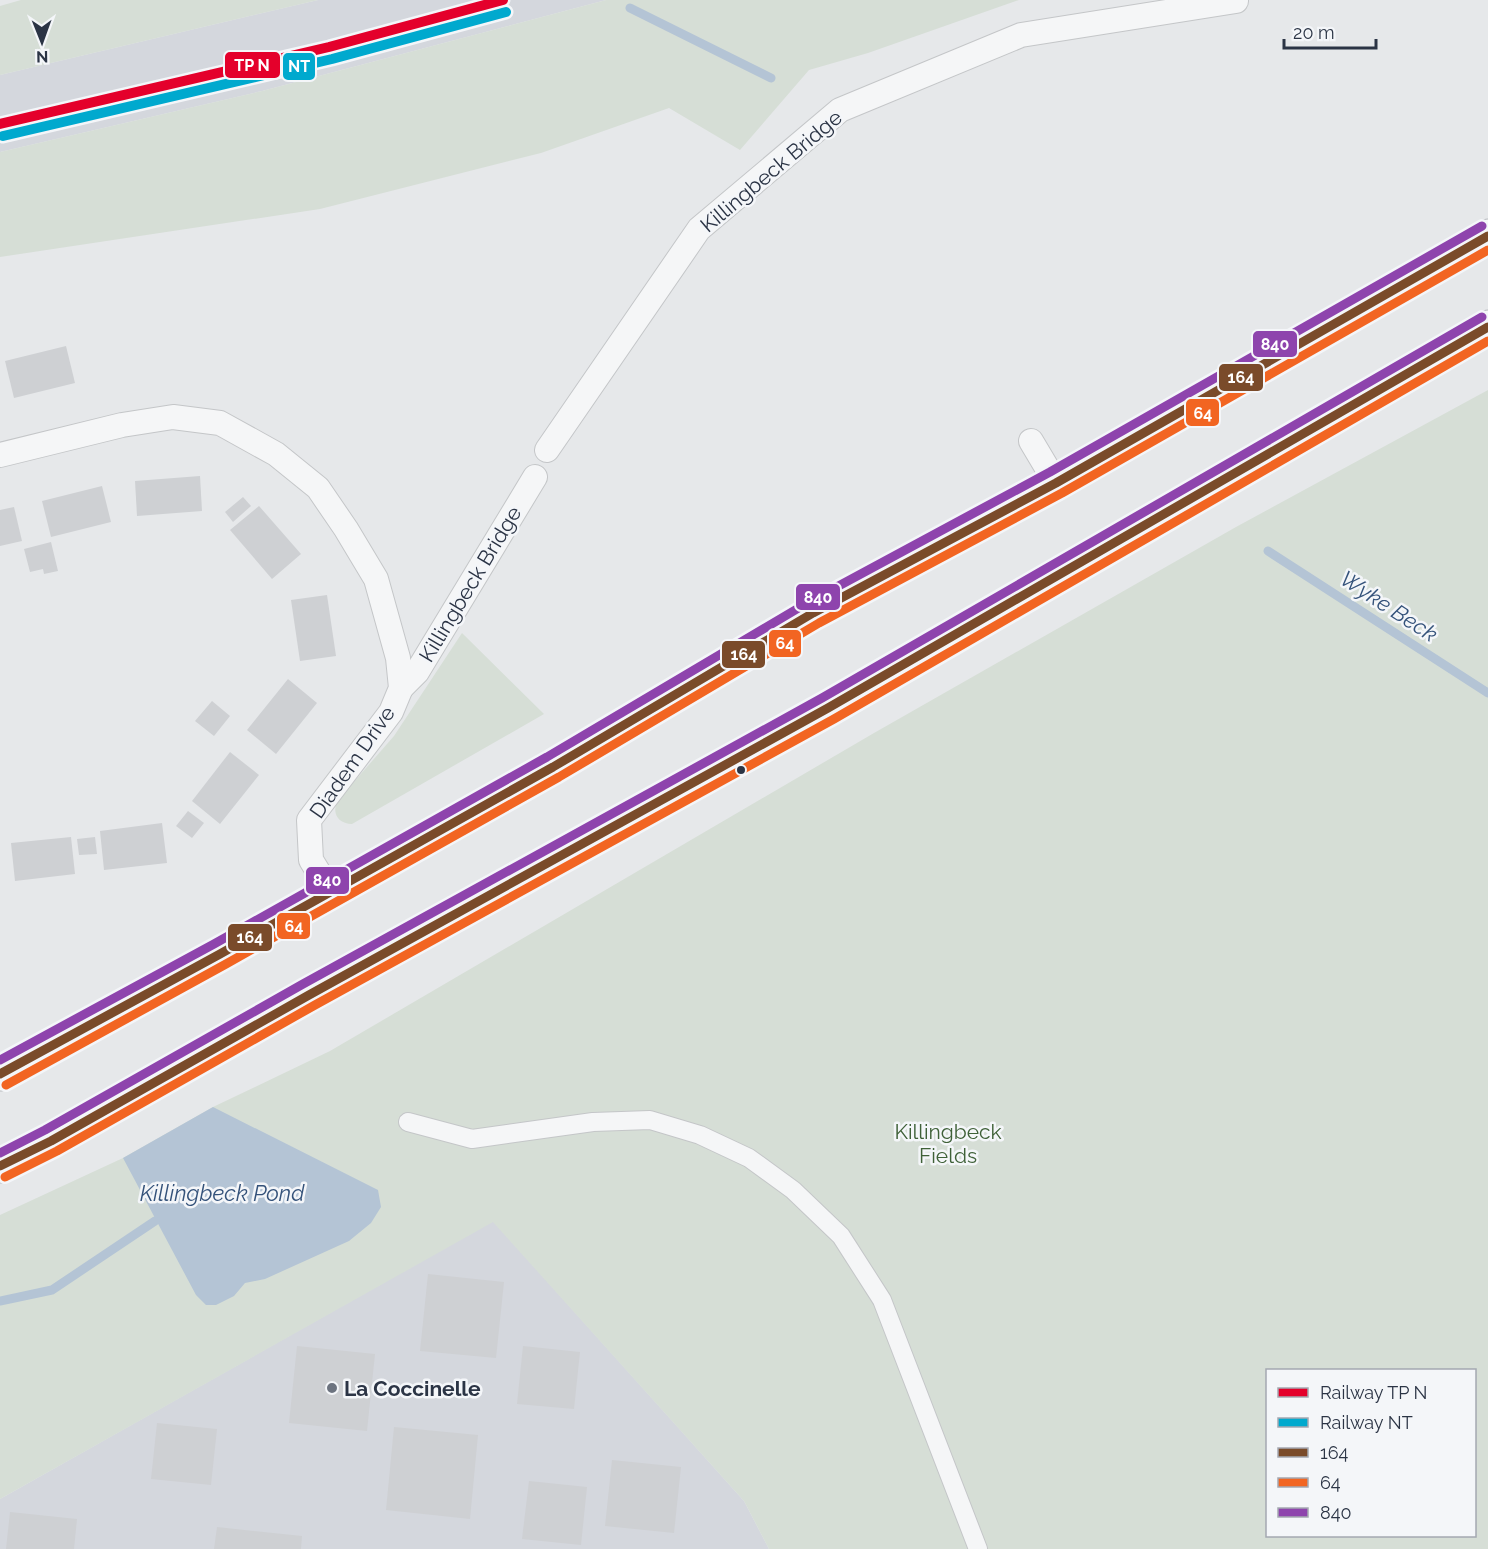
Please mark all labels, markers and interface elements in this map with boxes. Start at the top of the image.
north arrow [12,12,72,72]
scale bar [1284,12,1376,50]
text: 20 m [1293,22,1335,43]
text: N [36,47,49,66]
line badge: TP N [224,51,281,79]
line badge: NT [282,52,316,81]
text: TP N [234,56,270,75]
text: NT [288,57,310,76]
street label: Killingbeck Bridge [695,105,847,237]
line badge: 840 [1252,330,1298,358]
text: 840 [1261,335,1289,354]
line badge: 164 [1218,363,1264,392]
text: 164 [1228,368,1254,387]
line badge: 64 [1185,398,1220,427]
text: 64 [1194,404,1212,423]
street label: Killingbeck Bridge [414,502,526,666]
water label: Wyke Beck [1336,565,1443,647]
line badge: 840 [795,583,841,611]
text: 840 [804,588,832,607]
line badge: 64 [768,629,802,658]
text: 64 [776,634,794,653]
line badge: 164 [721,640,766,669]
text: 164 [731,645,757,664]
street label: Diadem Drive [304,701,400,823]
unlabelled marker [735,764,747,776]
line badge: 840 [305,866,350,895]
text: 840 [313,871,341,890]
line badge: 64 [276,912,311,940]
text: 64 [285,917,303,936]
line badge: 164 [227,923,273,952]
text: 164 [237,928,263,947]
park label: Killingbeck Fields [894,1119,1002,1168]
water label: Killingbeck Pond [140,1180,305,1206]
legend [1266,1369,1476,1537]
place label: La Coccinelle [344,1376,481,1401]
marker: La Coccinelle [325,1381,339,1395]
text: Railway TP N [1320,1382,1427,1403]
text: Railway NT [1320,1412,1413,1433]
text: 164 [1320,1442,1349,1463]
text: 64 [1320,1472,1341,1493]
text: 840 [1320,1502,1352,1523]

